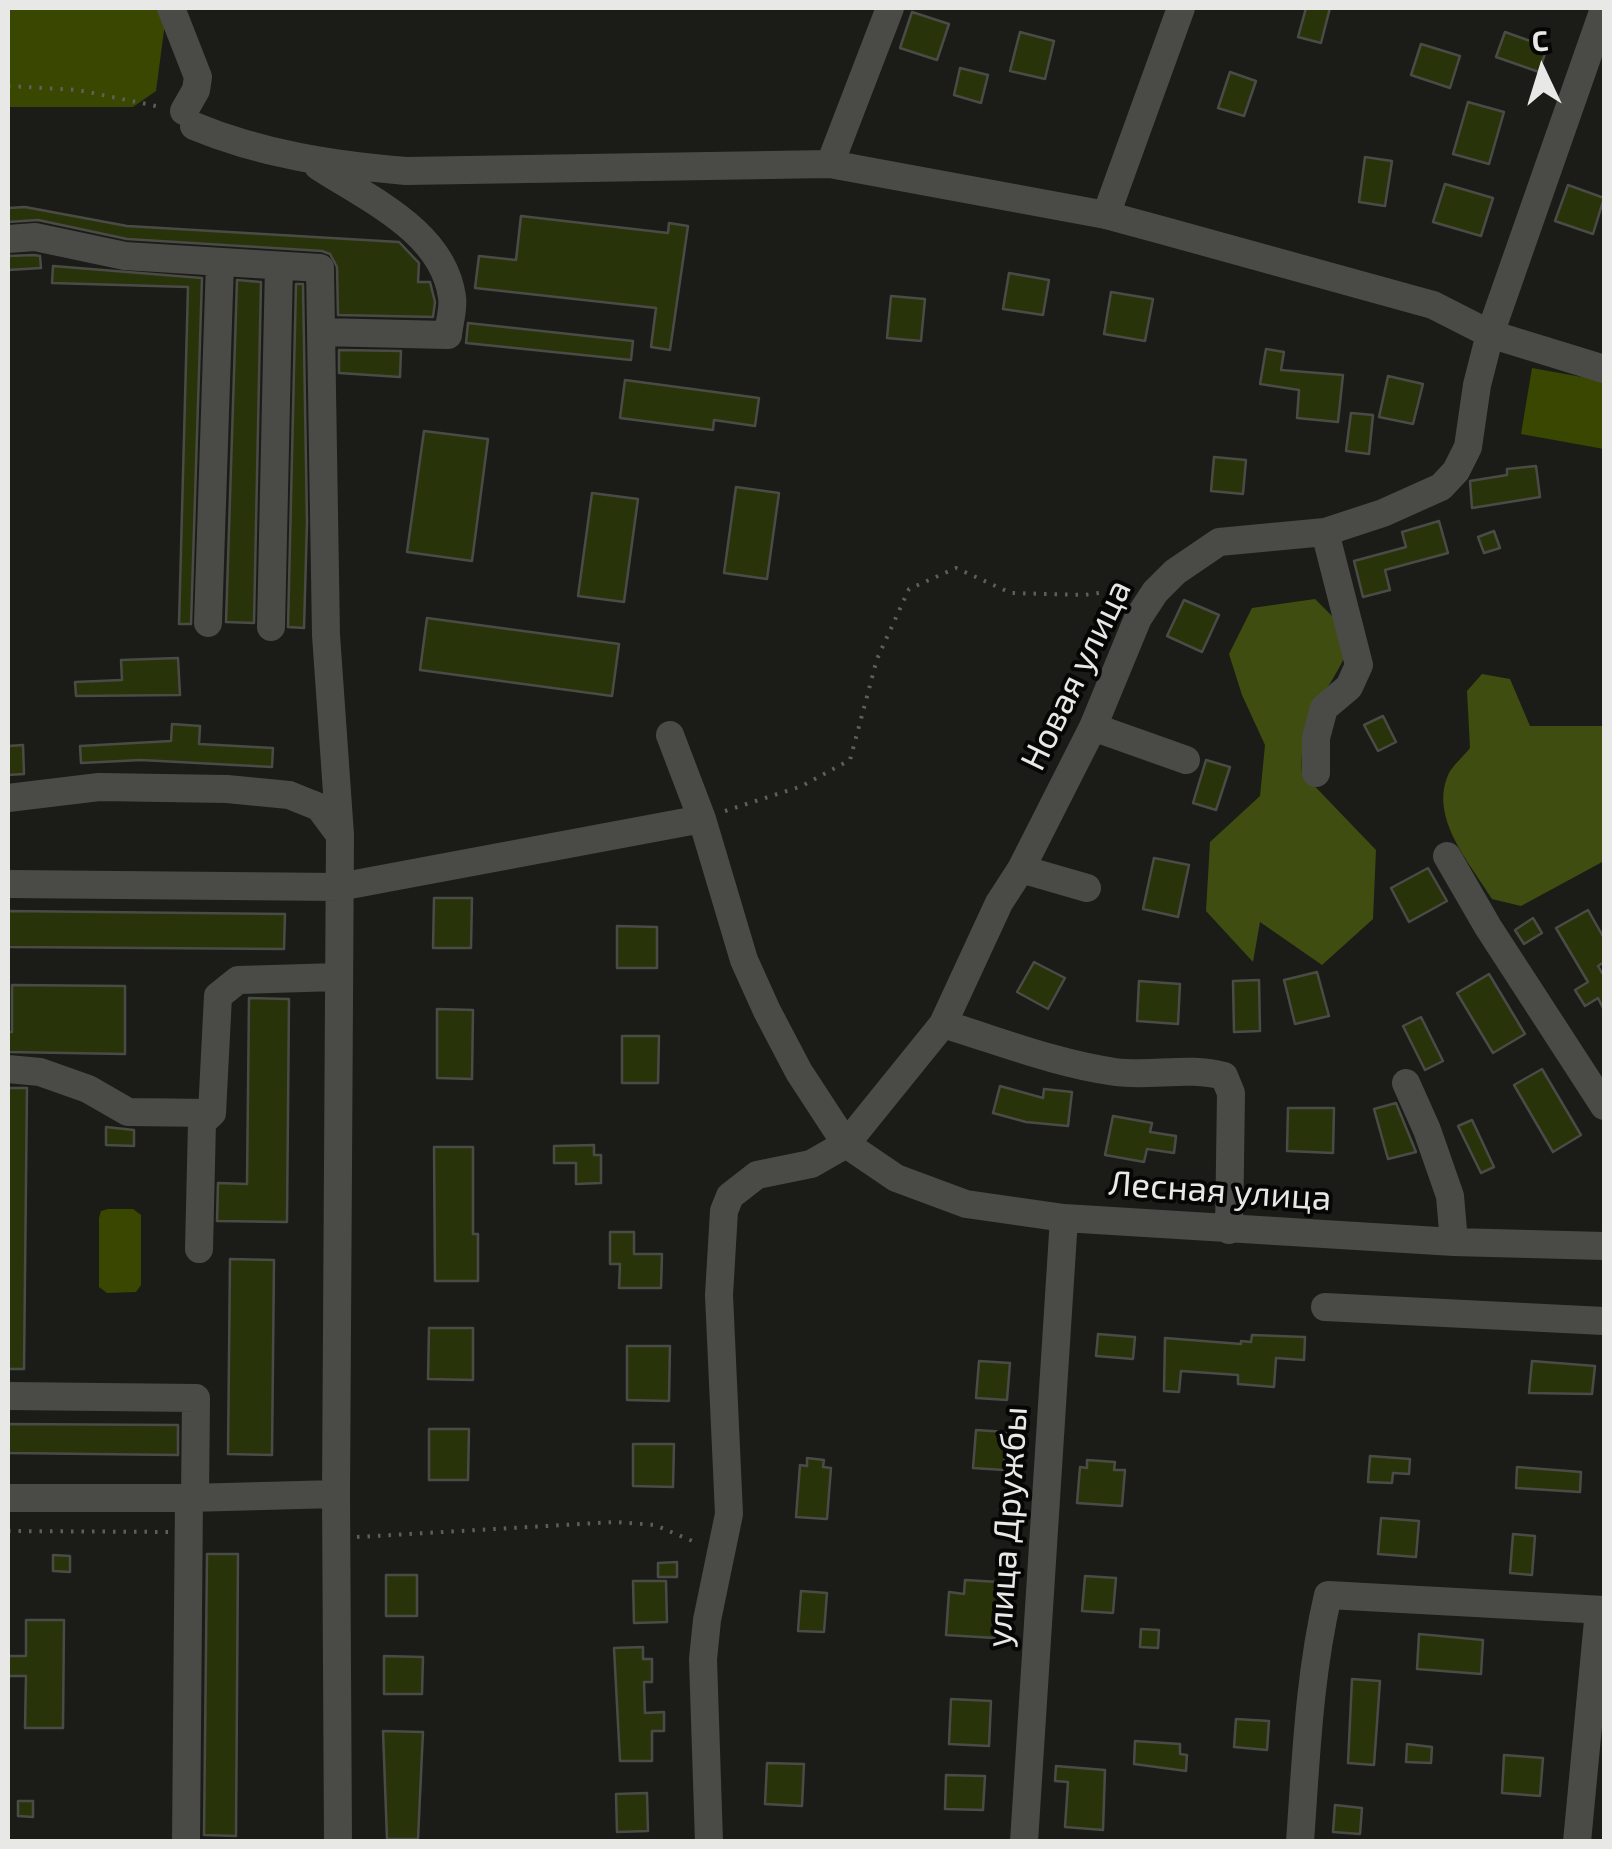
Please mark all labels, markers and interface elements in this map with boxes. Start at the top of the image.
north arrow [1492,20,1592,120]
text: С [1531,23,1549,58]
street label: Новая улица [1012,573,1140,777]
street label: Лесная улица [1107,1162,1333,1220]
street label: улица Дружбы [978,1405,1036,1649]

